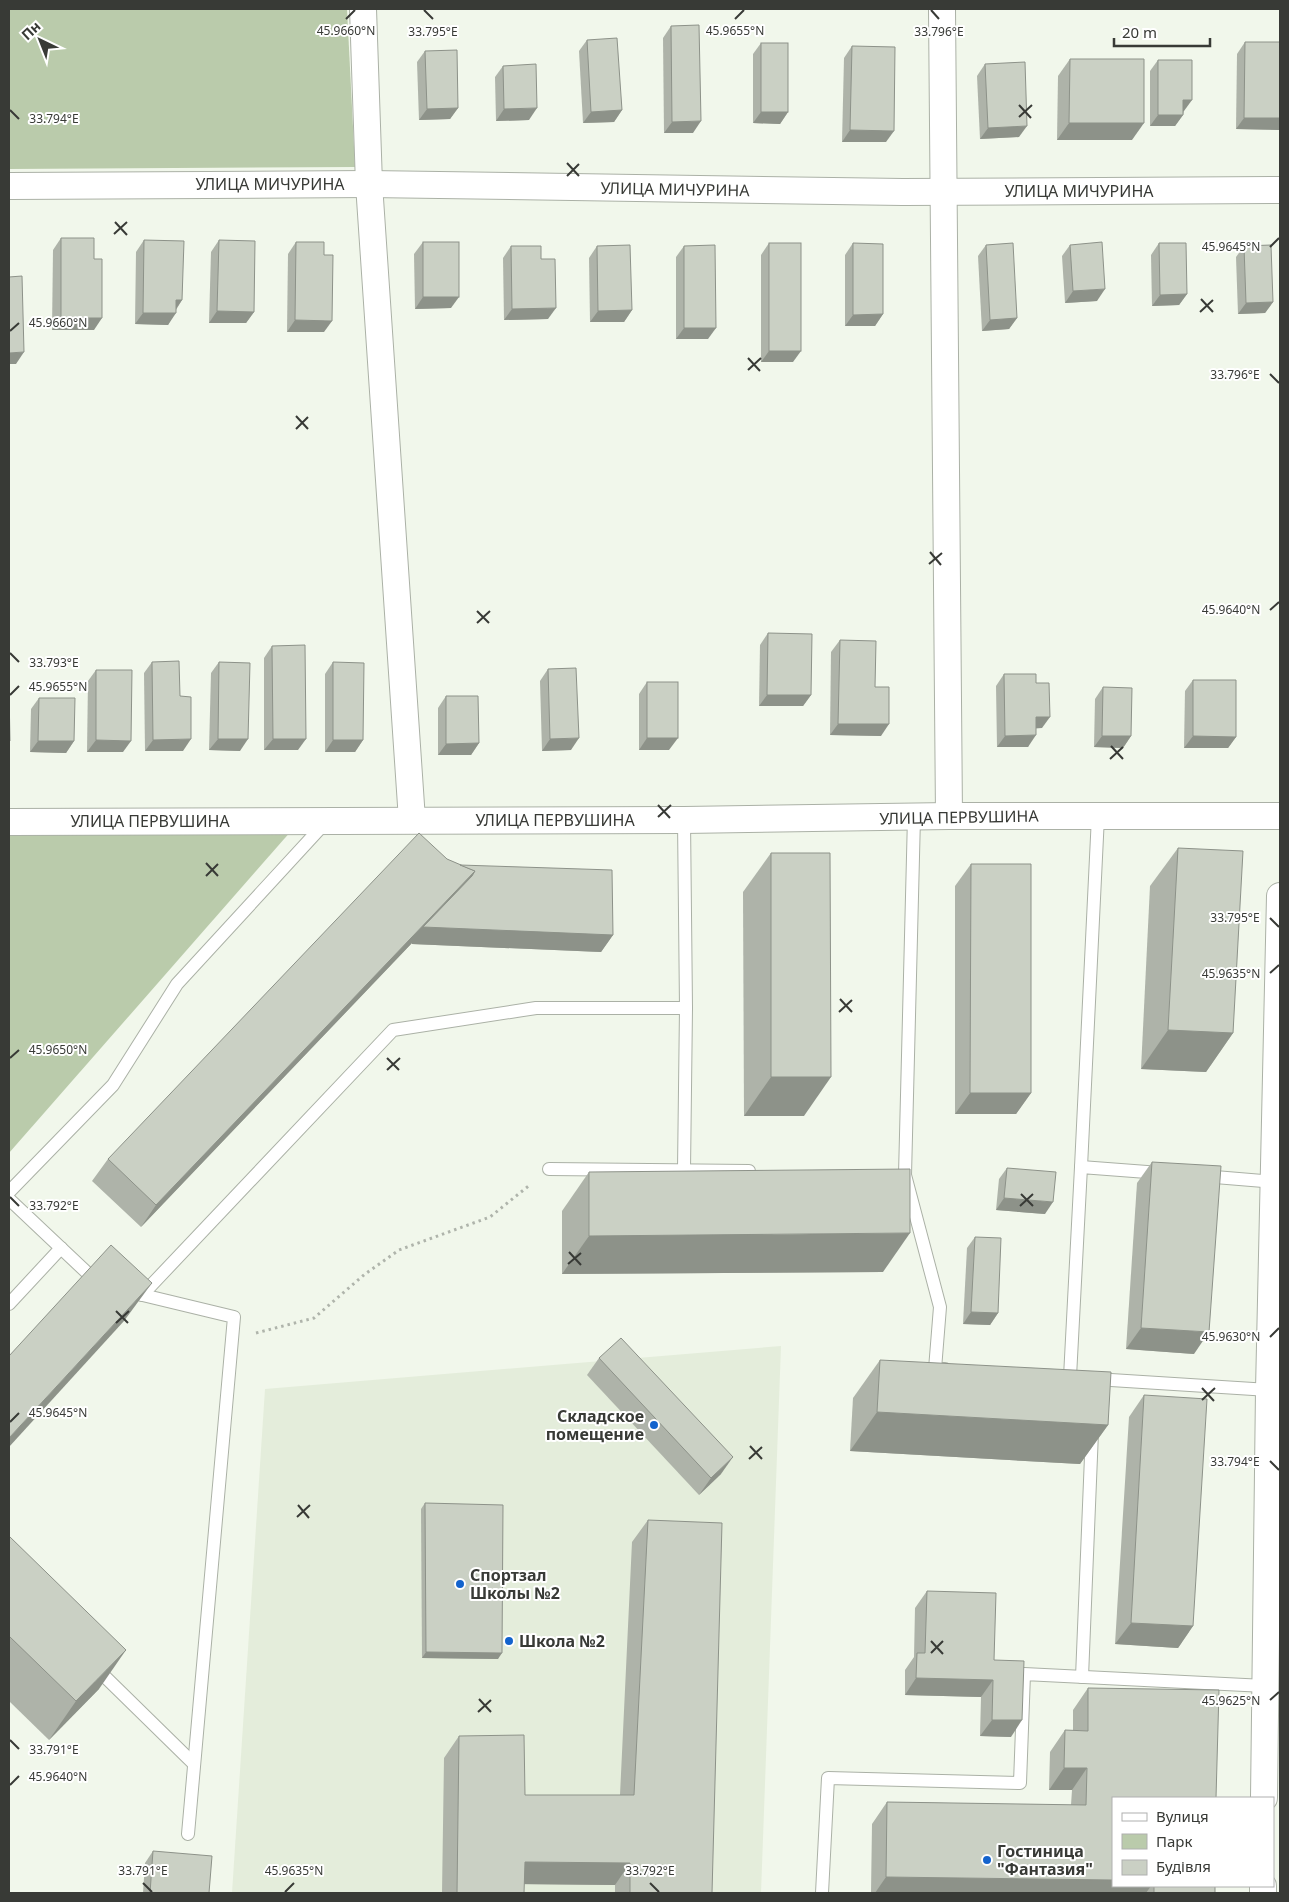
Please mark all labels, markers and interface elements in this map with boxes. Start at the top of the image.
north arrow [15,15,65,65]
scale bar [1114,15,1210,47]
text: Пн [17,16,45,44]
text: 45.9660°N [317,22,375,39]
text: 45.9655°N [706,22,764,39]
text: 20 m [1122,22,1157,42]
text: 33.795°E [408,23,458,40]
text: 33.796°E [914,23,964,40]
text: 33.794°E [29,110,79,127]
street label: УЛИЦА МИЧУРИНА [196,173,345,195]
street label: УЛИЦА МИЧУРИНА [600,177,750,201]
street label: УЛИЦА МИЧУРИНА [1005,180,1154,202]
text: 45.9645°N [1202,238,1260,255]
text: 45.9660°N [29,314,87,331]
text: 33.796°E [1210,366,1260,383]
text: 45.9640°N [1202,601,1260,618]
text: 33.793°E [29,654,79,671]
text: 45.9655°N [29,678,87,695]
street label: УЛИЦА ПЕРВУШИНА [879,805,1040,829]
street label: УЛИЦА ПЕРВУШИНА [475,809,635,831]
street label: УЛИЦА ПЕРВУШИНА [70,810,230,832]
text: 33.795°E [1210,909,1260,926]
text: 45.9635°N [1202,965,1260,982]
text: 45.9650°N [29,1041,87,1058]
text: 33.792°E [29,1197,79,1214]
text: 45.9630°N [1202,1328,1260,1345]
text: 45.9645°N [29,1404,87,1421]
place label: Складское помещение [546,1405,644,1445]
marker: Складское помещение [648,1419,660,1431]
text: 33.794°E [1210,1453,1260,1470]
place label: Спортзал Школы №2 [470,1564,560,1604]
marker: Спортзал Школы №2 [454,1578,466,1590]
place label: Школа №2 [519,1630,605,1652]
marker: Школа №2 [503,1635,515,1647]
text: 45.9625°N [1202,1692,1260,1709]
text: 33.791°E [29,1741,79,1758]
text: 45.9640°N [29,1768,87,1785]
legend [1112,1797,1274,1887]
text: Вулиця [1156,1806,1209,1826]
text: Парк [1156,1831,1192,1851]
place label: Гостиница "Фантазия" [997,1840,1093,1880]
marker: Гостиница "Фантазия" [981,1854,993,1866]
text: Будівля [1156,1856,1211,1876]
text: 33.791°E [118,1862,168,1879]
text: 45.9635°N [265,1862,323,1879]
text: 33.792°E [625,1862,675,1879]

